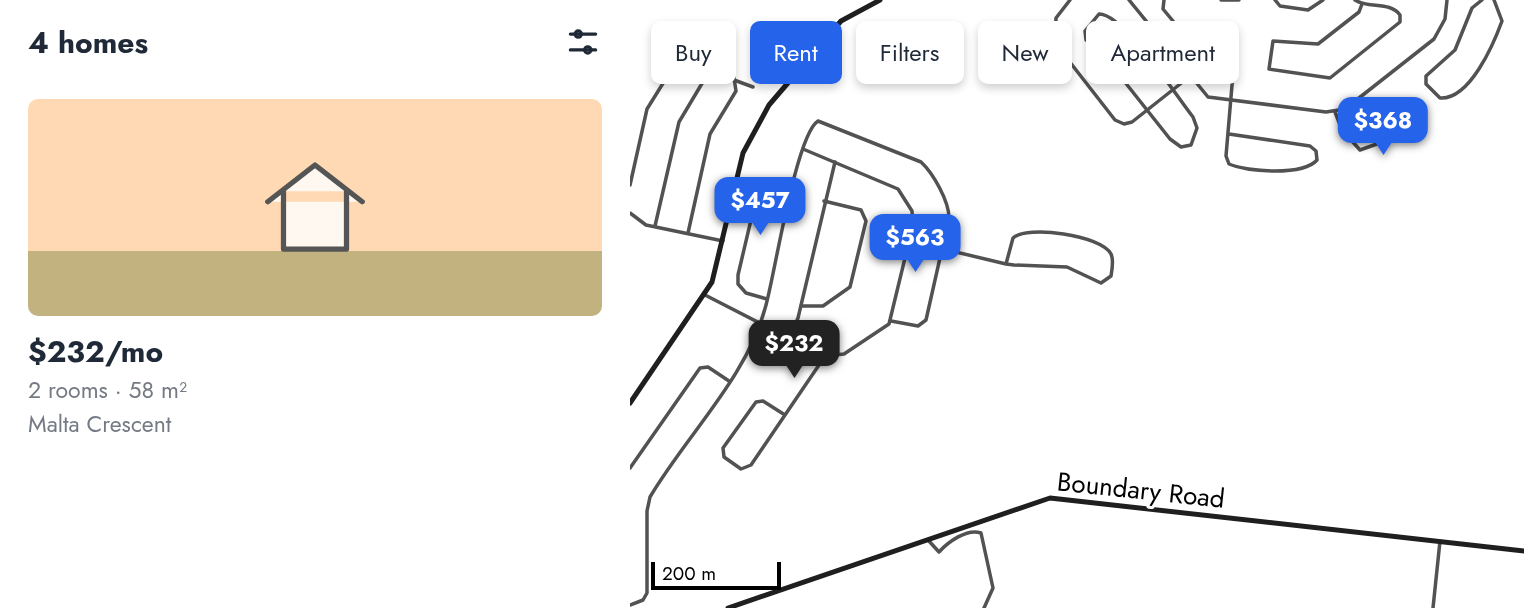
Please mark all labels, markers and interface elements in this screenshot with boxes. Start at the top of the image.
text: 4 homes [28,21,148,64]
chip: Buy [651,21,736,84]
chip: Rent [750,21,842,84]
chip: Filters [856,21,964,84]
chip: New [978,21,1072,84]
chip: Apartment [1086,21,1239,84]
icon: filters [564,23,602,61]
pin: $368 [1342,97,1424,157]
text: $368 [1354,103,1412,137]
icon: home [252,144,378,270]
pin: $457 [719,177,801,237]
text: $457 [730,183,790,217]
pin: $563 [874,215,956,274]
text: $563 [886,220,944,254]
pin: $232 [753,320,835,380]
text: $232 [765,326,823,360]
text: $232/mo [28,330,163,373]
text: 2 rooms · 58 m² [28,373,187,407]
text: Malta Crescent [28,407,171,441]
street label: Boundary Road [1055,462,1227,518]
scale bar [651,559,780,591]
text: 200 m [662,560,716,587]

